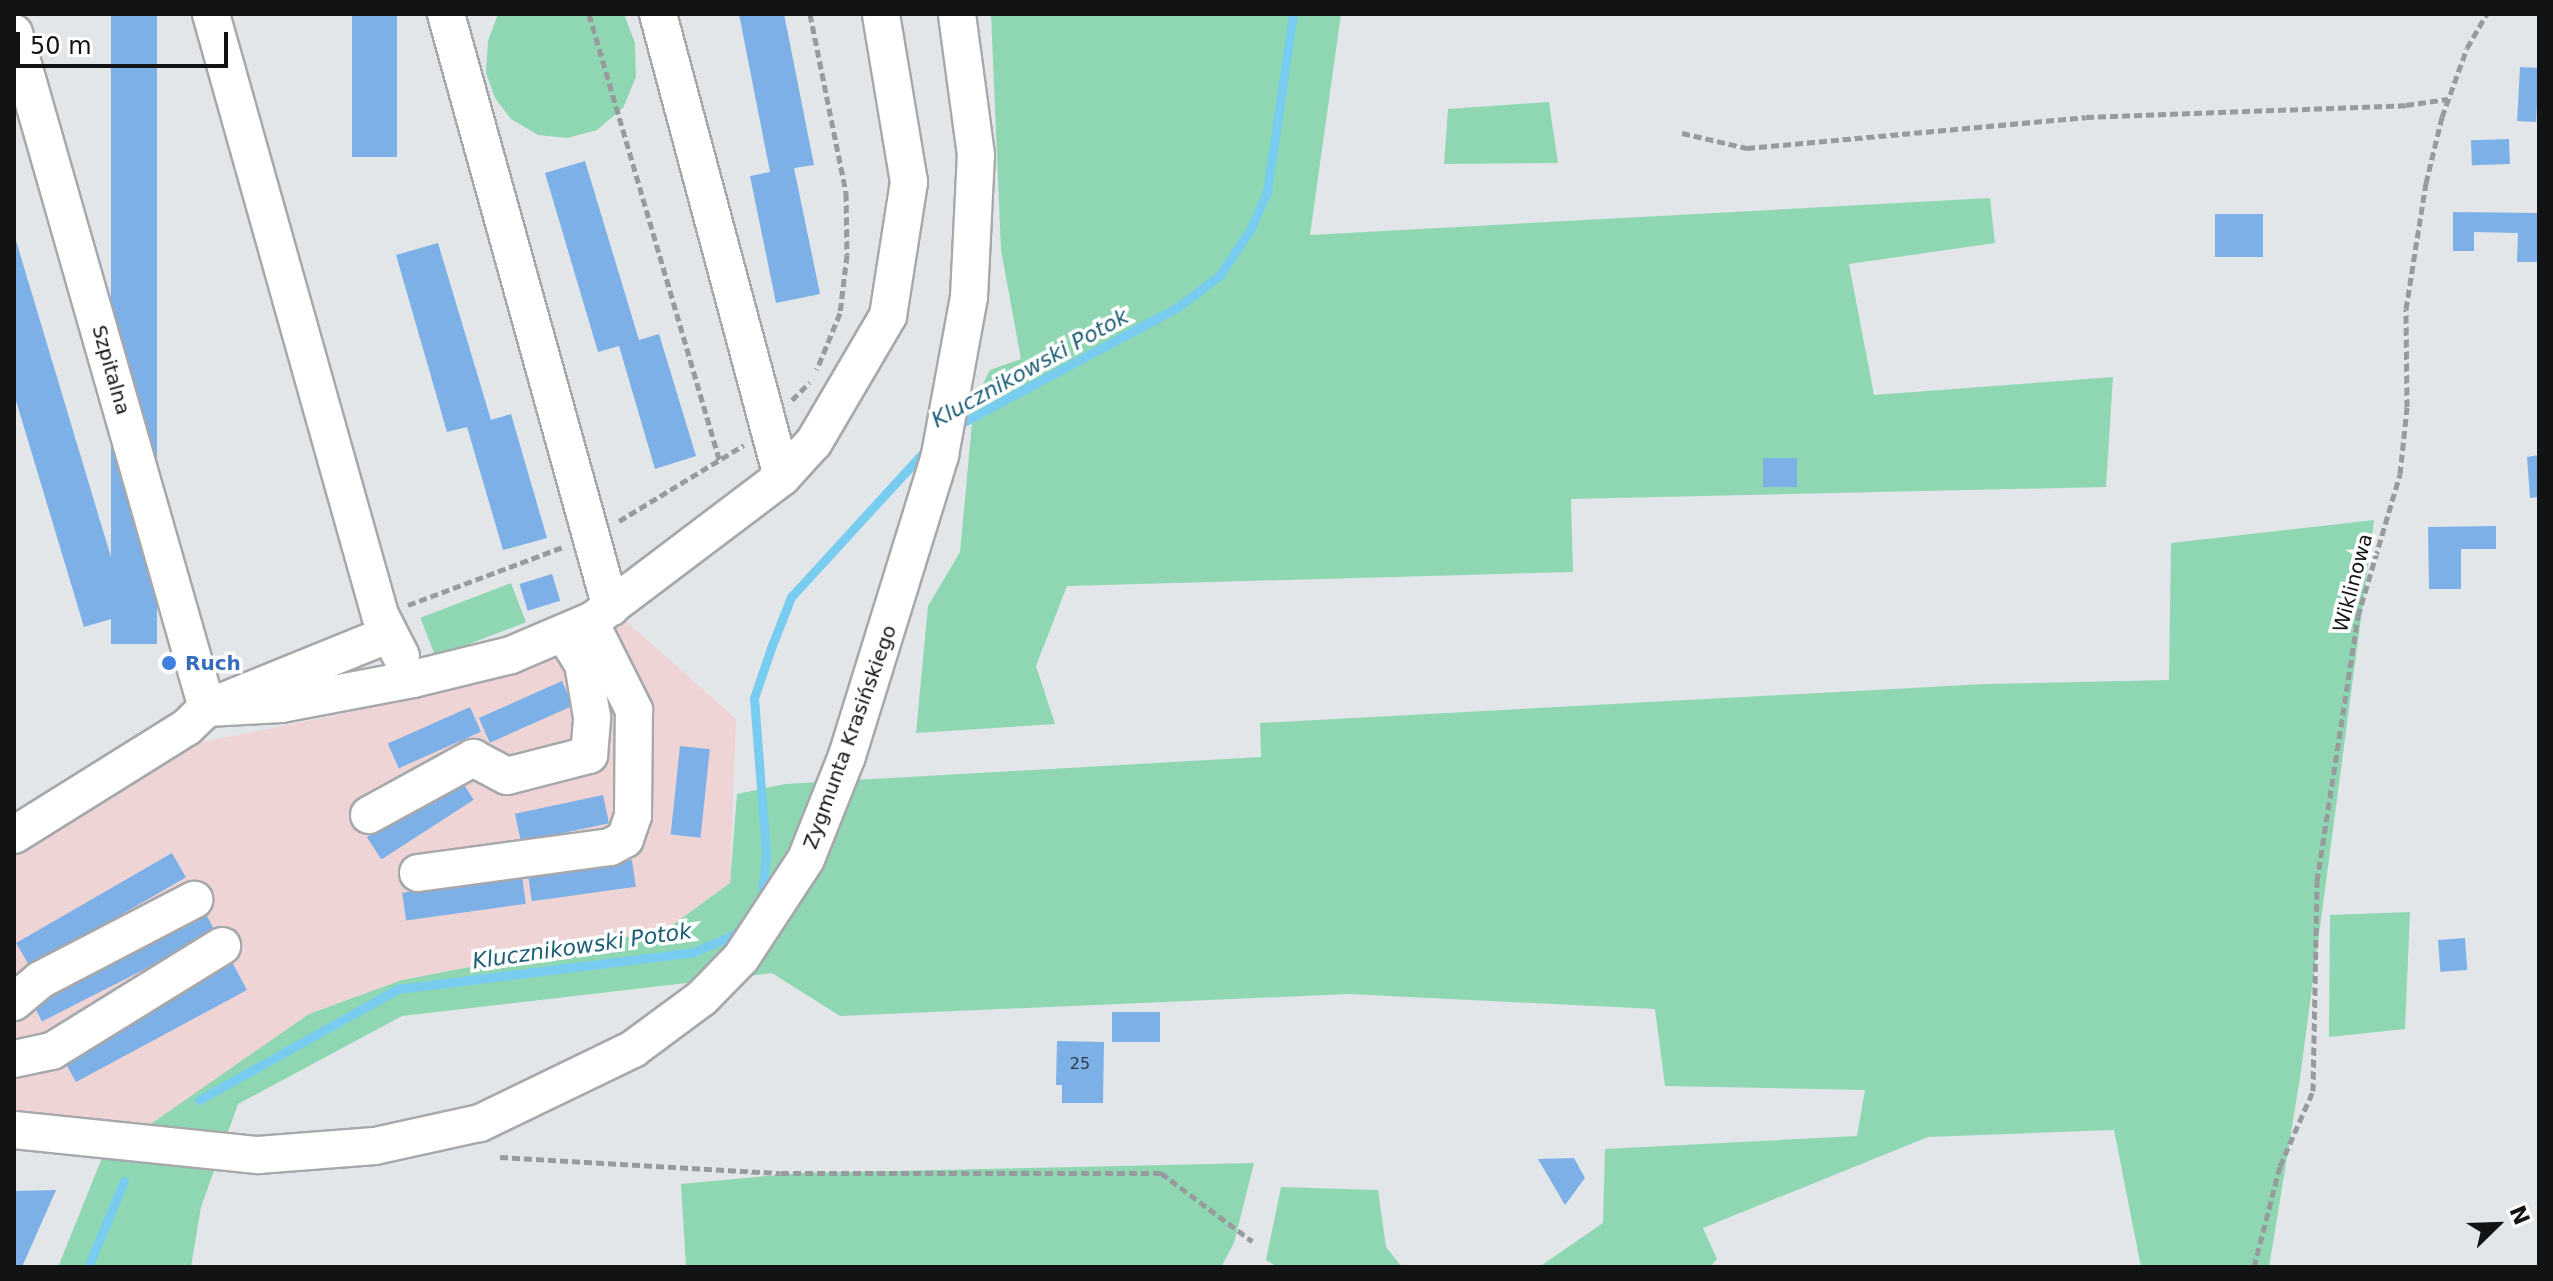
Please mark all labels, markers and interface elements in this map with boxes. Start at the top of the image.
scale bar [20,16,232,66]
text: 50 m [30,32,92,60]
water label: Klucznikowski Potok [927,303,1133,433]
street label: Szpitalna [87,322,135,418]
street label: Wiklinowa [2328,531,2378,635]
street label: Zygmunta Krasińskiego [798,622,902,852]
place label: Ruch [185,651,241,675]
marker: Ruch [160,654,178,672]
water label: Klucznikowski Potok [471,918,693,974]
house number: 25 [1070,1054,1090,1074]
north arrow [2457,1185,2537,1265]
text: N [2504,1202,2535,1229]

